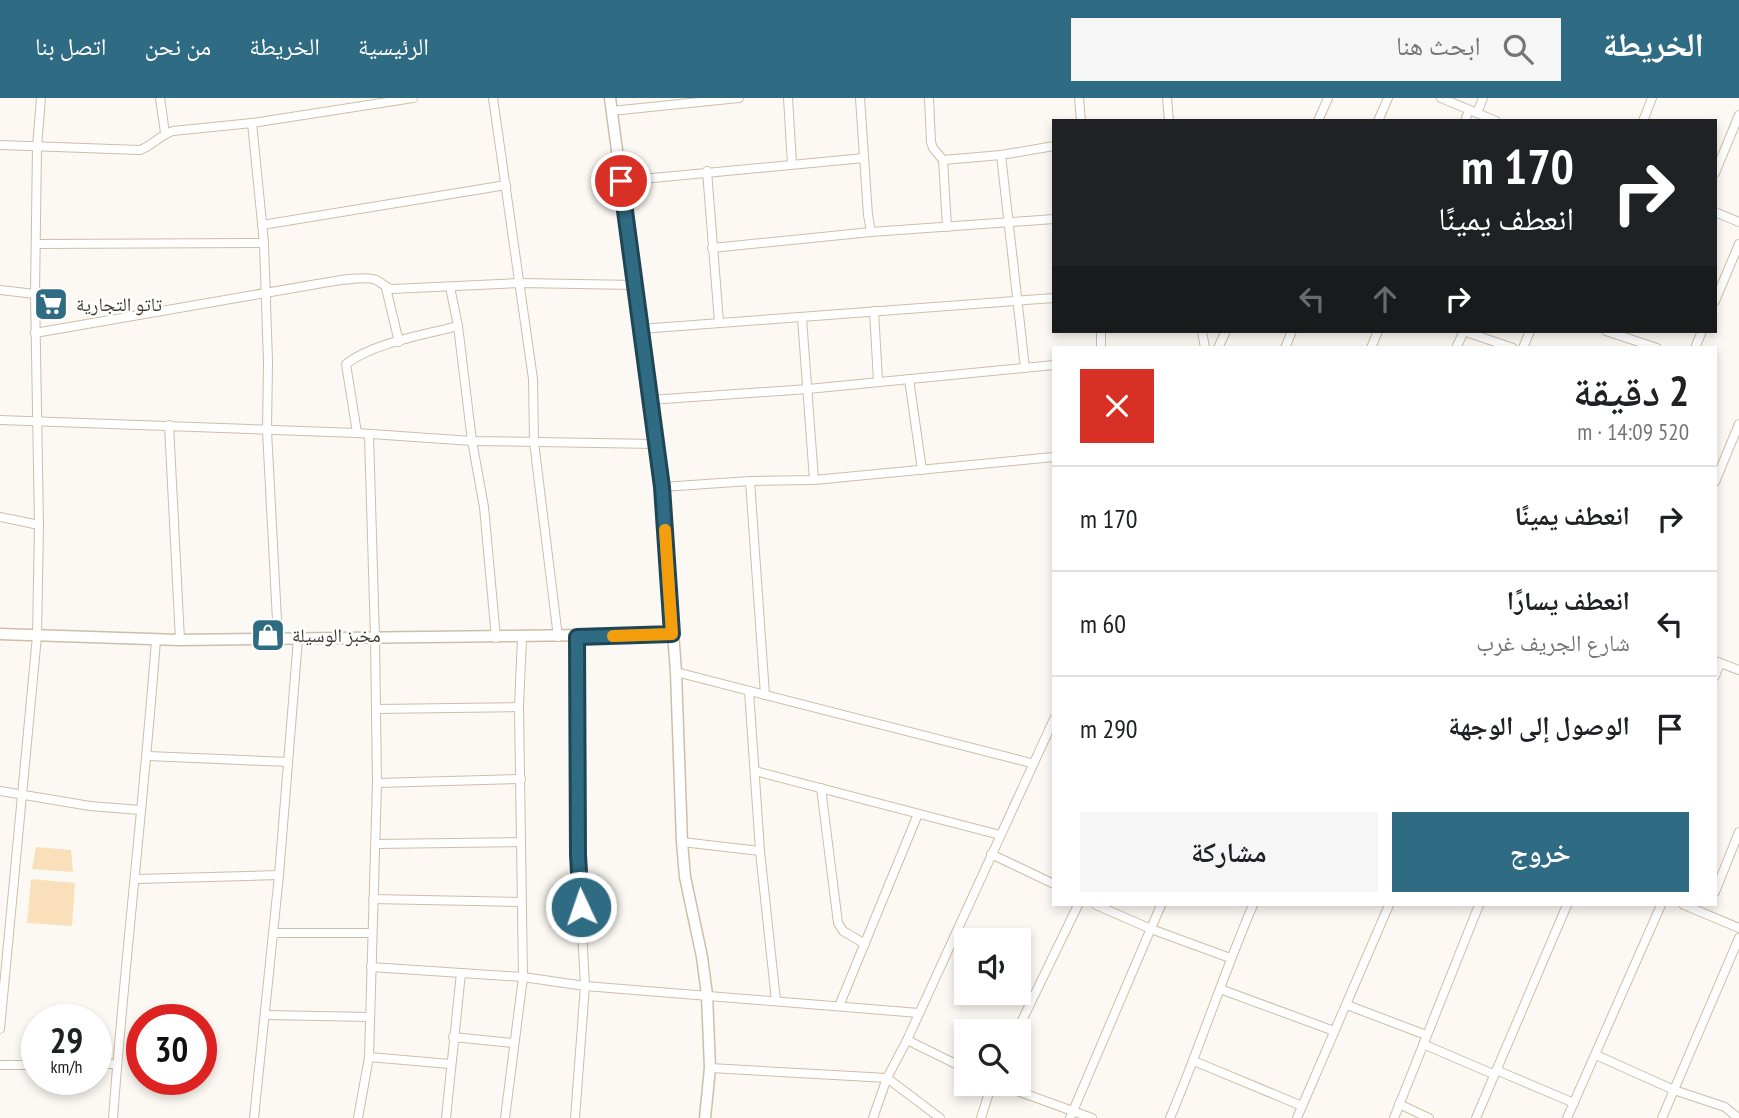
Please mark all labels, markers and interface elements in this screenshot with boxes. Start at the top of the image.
search box [1071,18,1561,81]
text: الخريطة [1603,22,1704,65]
text: ابحث هنا [1396,29,1481,62]
icon: search [1499,30,1537,68]
text: اتصل بنا [35,31,107,62]
text: من نحن [145,31,211,62]
text: الخريطة [249,31,320,62]
text: الرئيسية [358,31,429,62]
text: 170 m [1461,134,1574,198]
icon: right [1598,147,1689,238]
pin [591,151,651,211]
icon: arrive [602,162,640,200]
text: انعطف يمينًا [1438,197,1574,239]
icon: left [1293,280,1331,318]
icon: ahead [1366,280,1404,318]
icon: right [1439,280,1477,318]
supermarket icon: تاتو التجارية [32,285,70,323]
place label: تاتو التجارية [76,292,162,316]
text: 2 دقيقة [1573,363,1689,418]
button: close [1080,369,1154,443]
text: 520 m · 14:09 [1577,417,1689,446]
text: انعطف يمينًا [1514,499,1630,532]
icon: right [1651,500,1689,538]
text: 170 m [1080,502,1138,535]
text: انعطف يسارًا [1507,584,1630,617]
icon: left [1651,605,1689,643]
text: 60 m [1080,607,1126,640]
shop icon: مخبز الوسيلة [249,616,287,654]
place label: مخبز الوسيلة [292,623,381,647]
text: شارع الجريف غرب [1476,628,1630,657]
text: الوصول إلى الوجهة [1448,709,1630,742]
icon: arrive [1651,710,1689,748]
text: 290 m [1080,712,1138,745]
button: مشاركة [1080,812,1378,892]
button: خروج [1392,812,1689,892]
position arrow [544,870,618,944]
map controls [954,928,1031,1096]
button: sound [954,928,1031,1005]
speed limit sign: 30 [126,1004,217,1095]
text: 29 [50,1017,83,1063]
button: search [954,1019,1031,1096]
text: km/h [51,1055,82,1078]

